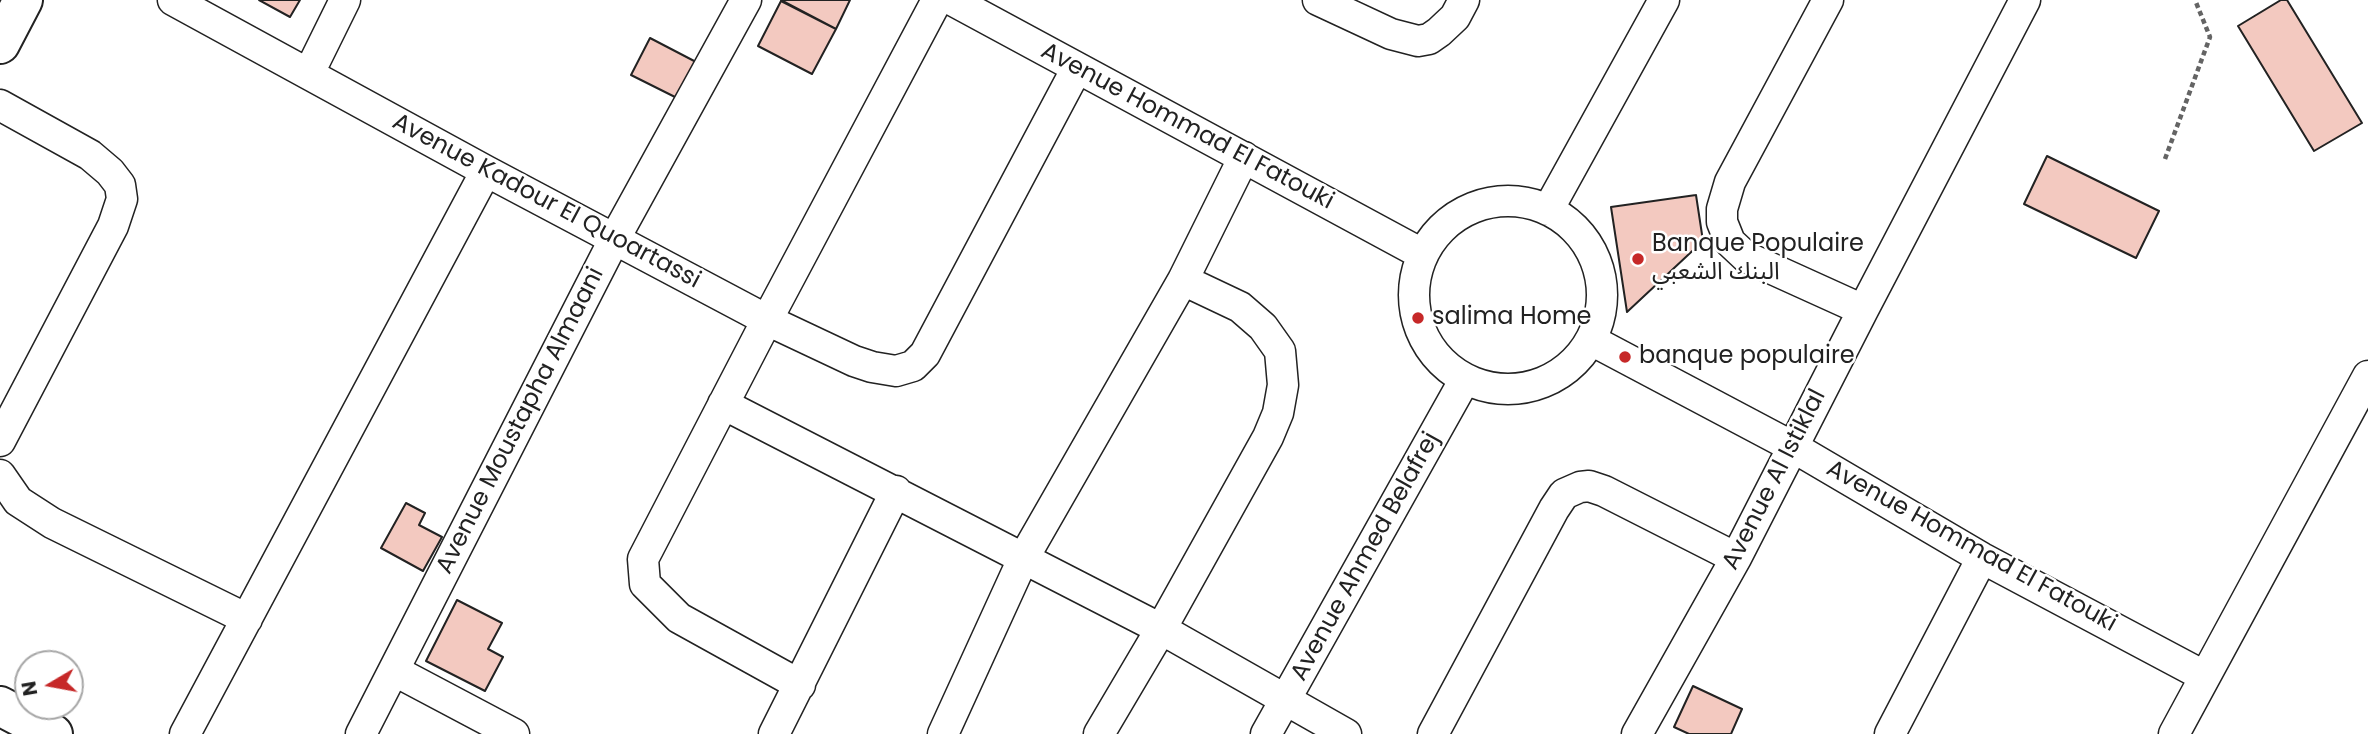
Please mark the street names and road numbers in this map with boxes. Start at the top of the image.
street label: Avenue Hommad El Fatouki [1036,37,1338,217]
street label: Avenue Kadour El Quoartassi [387,108,705,296]
street label: Avenue Moustapha Almaani [431,263,611,579]
street label: Avenue Al Istiklal [1717,385,1833,575]
street label: Avenue Ahmed Belafrej [1286,428,1446,686]
street label: Avenue Hommad El Fatouki [1821,455,2121,639]

